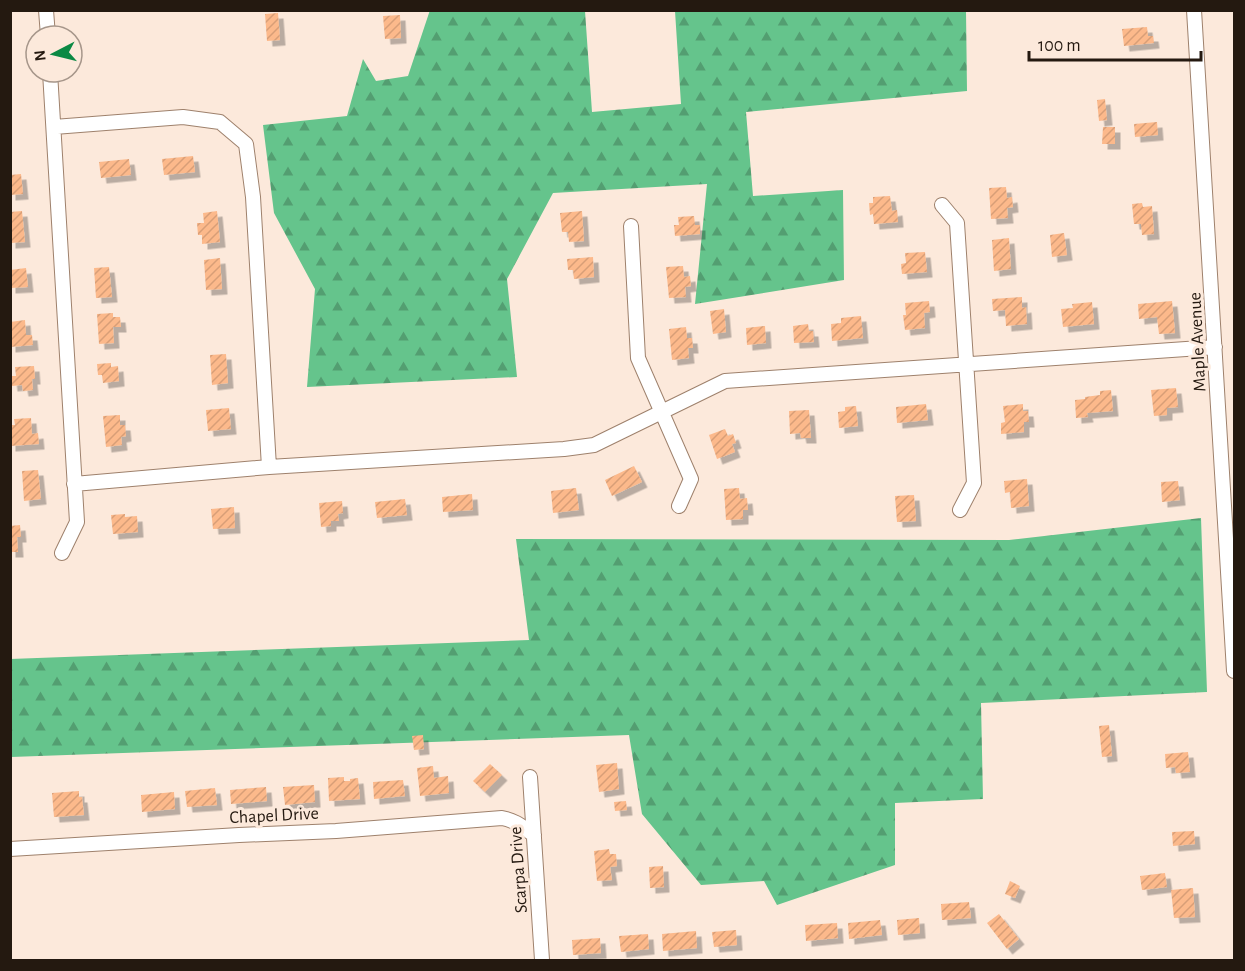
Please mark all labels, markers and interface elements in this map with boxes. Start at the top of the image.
north arrow [24,24,84,84]
scale bar [1029,24,1202,62]
text: 100 m [1038,37,1081,55]
text: N [31,49,49,62]
street label: Maple Avenue [1186,292,1210,392]
street label: Chapel Drive [229,805,319,827]
street label: Scarpa Drive [507,826,531,914]

